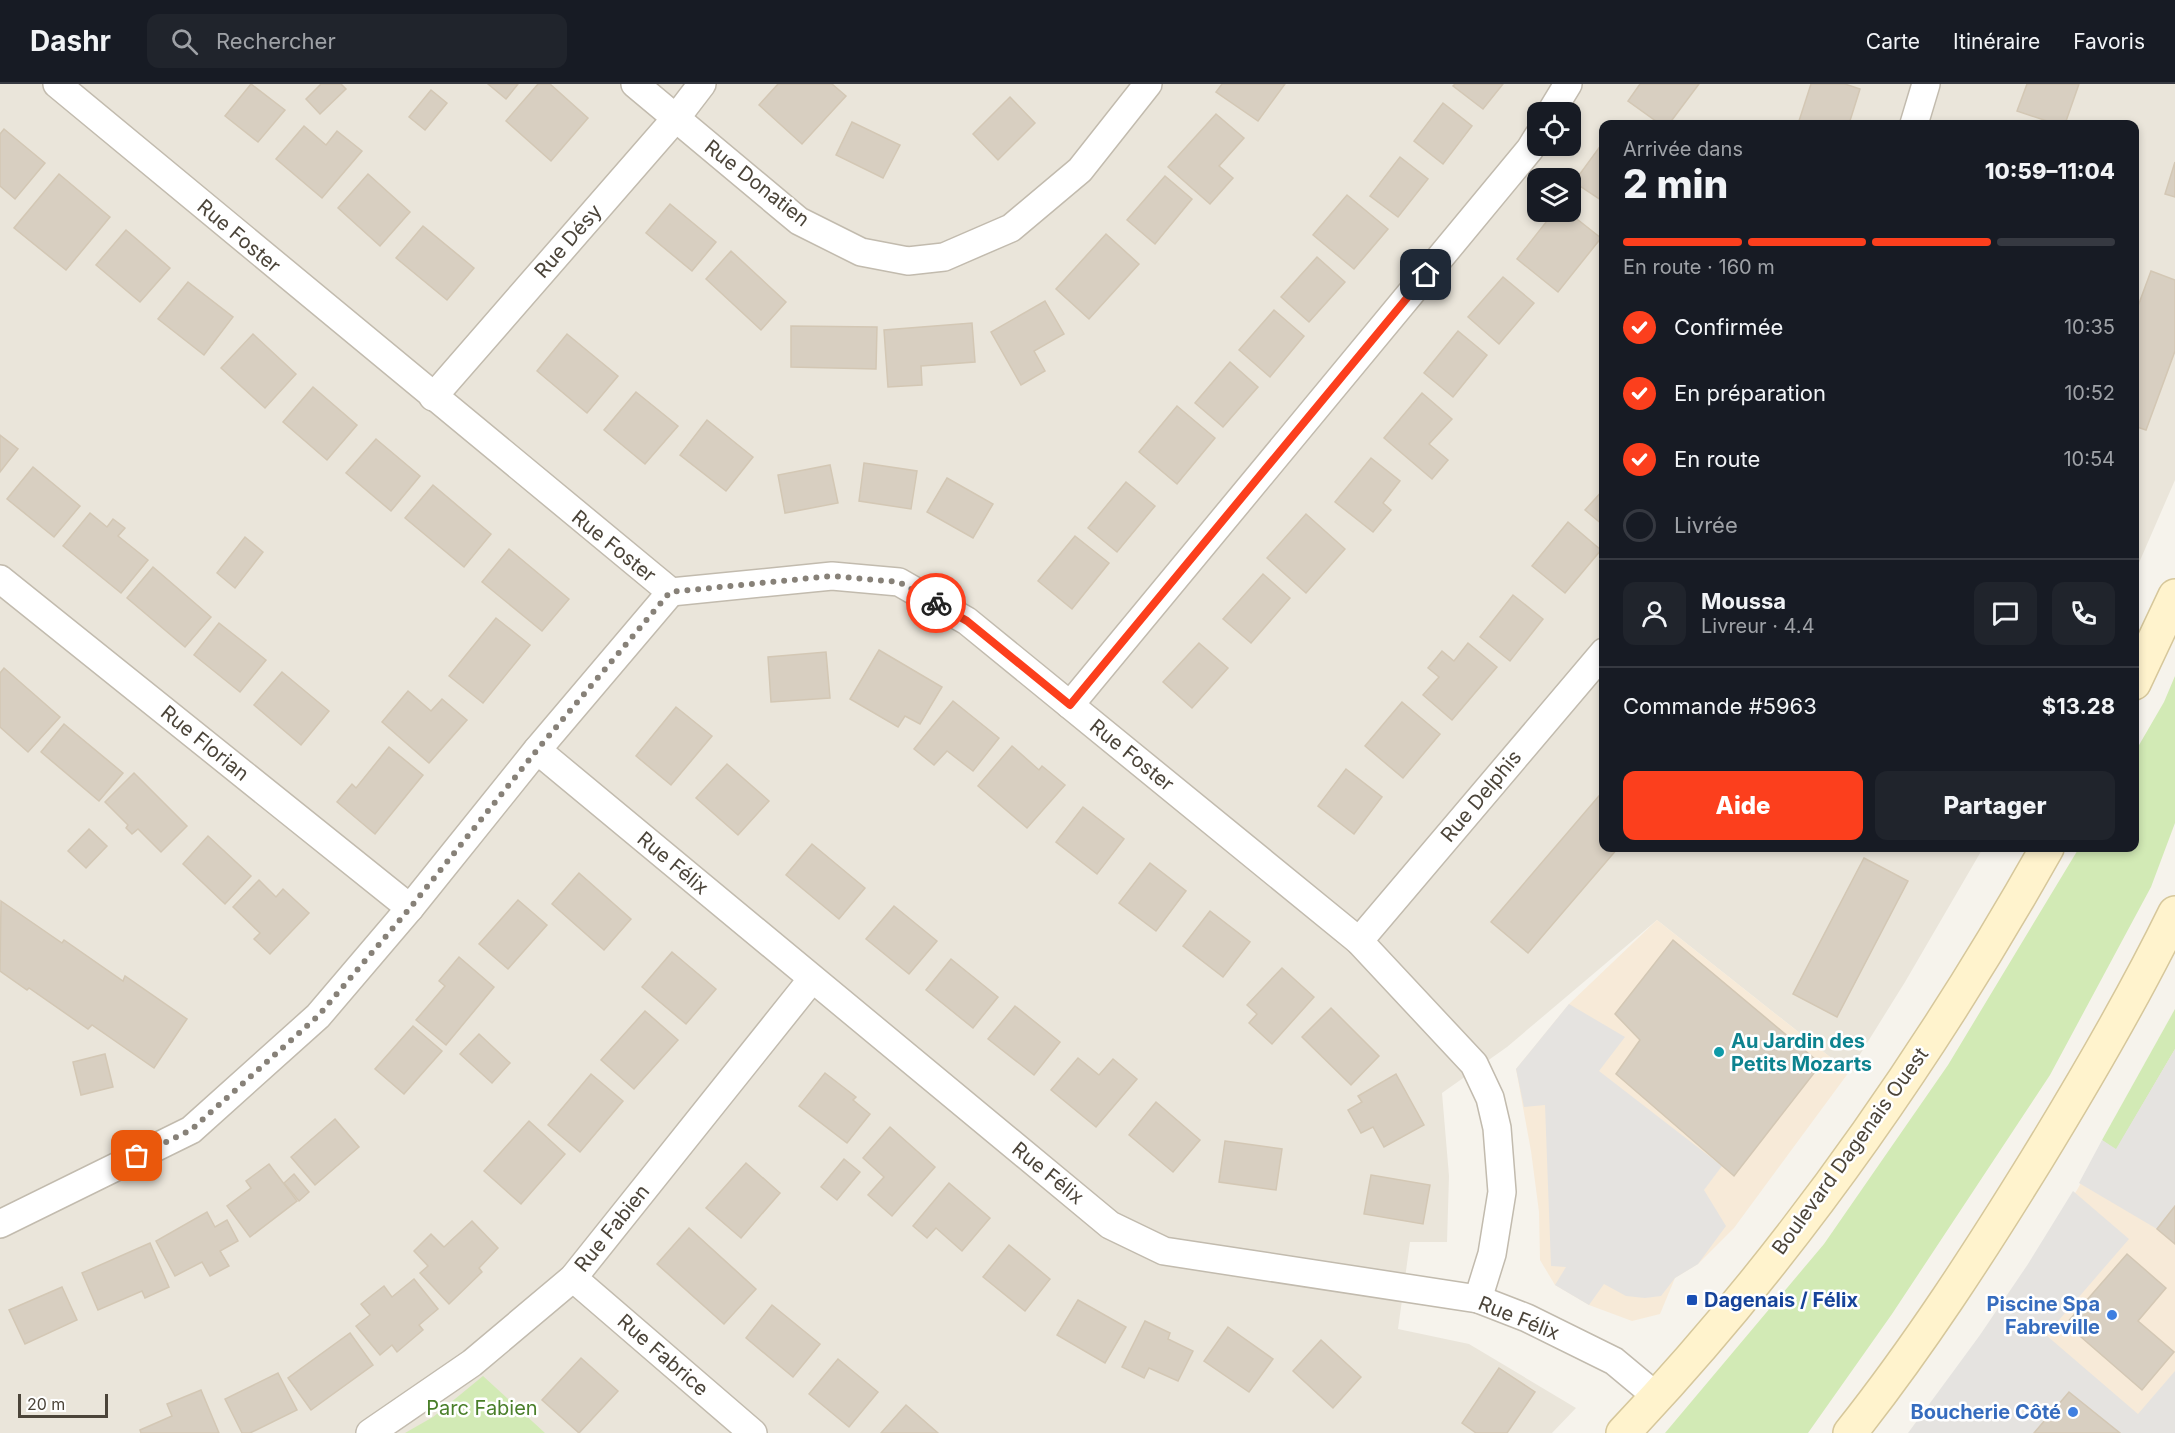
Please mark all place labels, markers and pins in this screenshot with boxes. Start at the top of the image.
pin [1400,249,1451,300]
place label: Au Jardin des Petits Mozarts [1731,1029,1872,1076]
marker: Au Jardin des Petits Mozarts [1712,1045,1726,1059]
pin [111,1130,162,1181]
place label: Dagenais / Félix [1704,1288,1858,1312]
place label: Piscine Spa Fabreville [1987,1292,2100,1339]
marker: Dagenais / Félix [1685,1293,1699,1307]
marker: Piscine Spa Fabreville [2105,1308,2119,1322]
place label: Boucherie Côté [1910,1400,2061,1424]
marker: Boucherie Côté [2066,1405,2080,1419]

